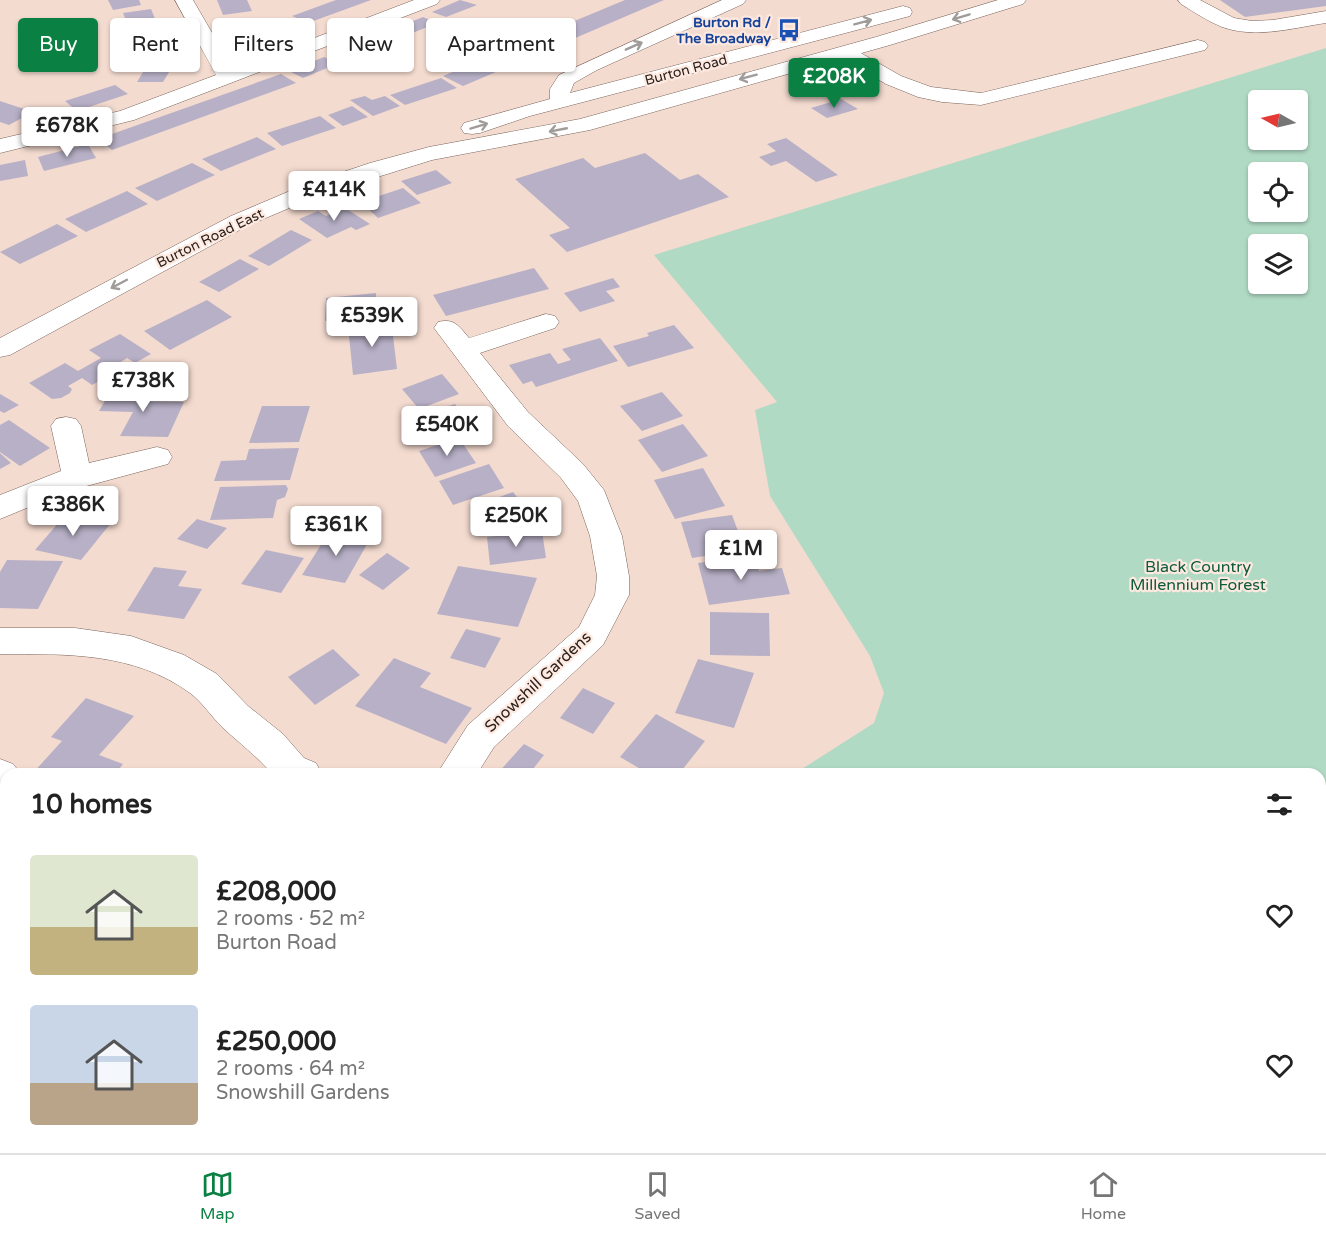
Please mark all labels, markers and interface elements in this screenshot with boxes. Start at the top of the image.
one-way arrow [952,12,971,23]
place label: Burton Rd / The Broadway [675,14,771,47]
one-way arrow [853,16,872,28]
bus stop icon: Burton Rd / The Broadway [776,17,802,43]
chip: Buy [18,18,98,72]
chip: Rent [110,18,200,72]
chip: Filters [212,18,315,72]
chip: New [327,18,414,72]
chip: Apartment [426,18,576,72]
one-way arrow [624,40,642,51]
street label: Burton Road [643,51,729,89]
pin: £208K [792,58,876,109]
text: £208K [802,65,866,89]
one-way arrow [739,72,758,84]
north arrow [1248,90,1308,150]
map controls [1248,90,1308,294]
pin: £678K [25,107,109,158]
text: £678K [35,114,99,138]
one-way arrow [469,119,488,130]
one-way arrow [548,125,568,136]
button: locate [1248,162,1308,222]
pin: £414K [292,171,376,222]
text: £414K [302,178,366,202]
street label: Burton Road East [154,204,267,271]
button: layers [1248,234,1308,294]
one-way arrow [111,278,128,290]
pin: £539K [330,297,414,348]
text: £539K [340,304,404,328]
pin: £738K [101,362,185,413]
text: £738K [111,369,175,393]
pin: £540K [405,406,489,457]
text: £540K [415,413,479,437]
pin: £386K [31,486,115,537]
text: £386K [41,493,105,517]
pin: £250K [474,497,558,548]
text: £250K [484,504,548,528]
pin: £361K [294,506,378,557]
text: £361K [304,513,368,537]
pin: £1M [712,530,770,581]
text: £1M [719,537,763,561]
park label: Black Country Millennium Forest [1130,557,1266,595]
street label: Snowshill Gardens [480,627,596,737]
icon: filters [1263,788,1296,821]
text: 10 homes [30,789,152,820]
text: £208,000 [216,876,336,907]
icon: home [78,879,150,951]
icon: heart [1263,899,1296,932]
text: 2 rooms · 52 m² [216,907,365,931]
text: Burton Road [216,931,337,955]
text: £250,000 [216,1026,336,1057]
icon: home [78,1029,150,1101]
icon: heart [1263,1049,1296,1082]
text: 2 rooms · 64 m² [216,1057,365,1081]
text: Snowshill Gardens [216,1081,390,1105]
tab: Map [200,1168,235,1224]
tab: Saved [634,1168,681,1224]
tab: Home [1081,1168,1126,1224]

